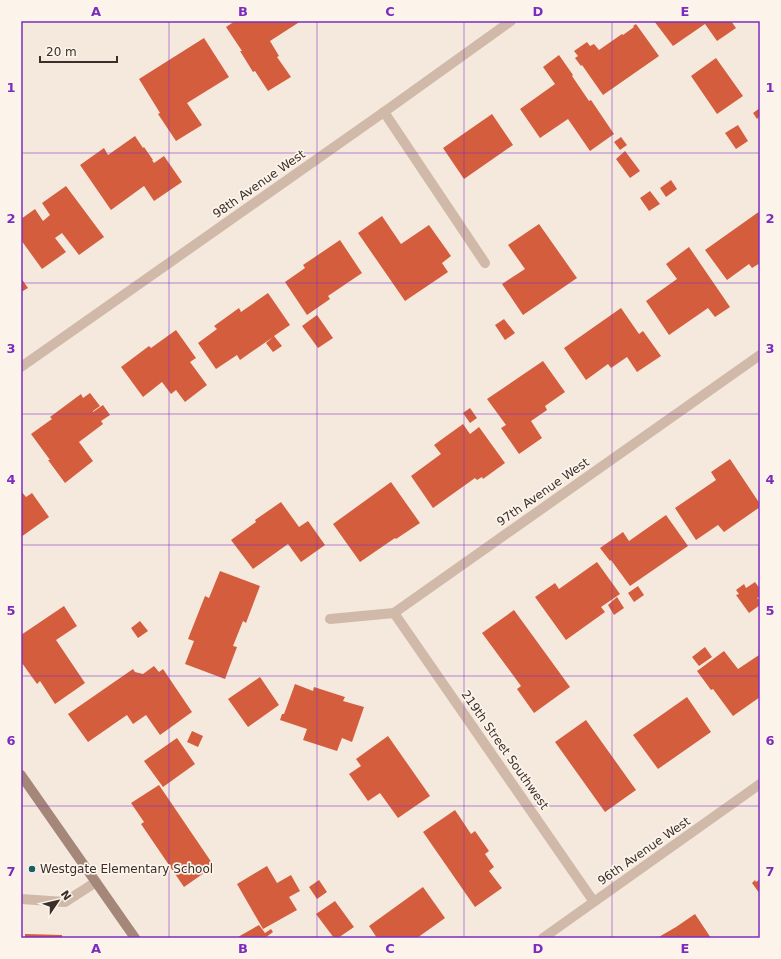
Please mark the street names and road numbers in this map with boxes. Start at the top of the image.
street label: 98th Avenue West [210,147,308,221]
street label: 97th Avenue West [494,455,592,529]
street label: 219th Street Southwest [458,688,552,813]
street label: 96th Avenue West [595,814,693,888]

